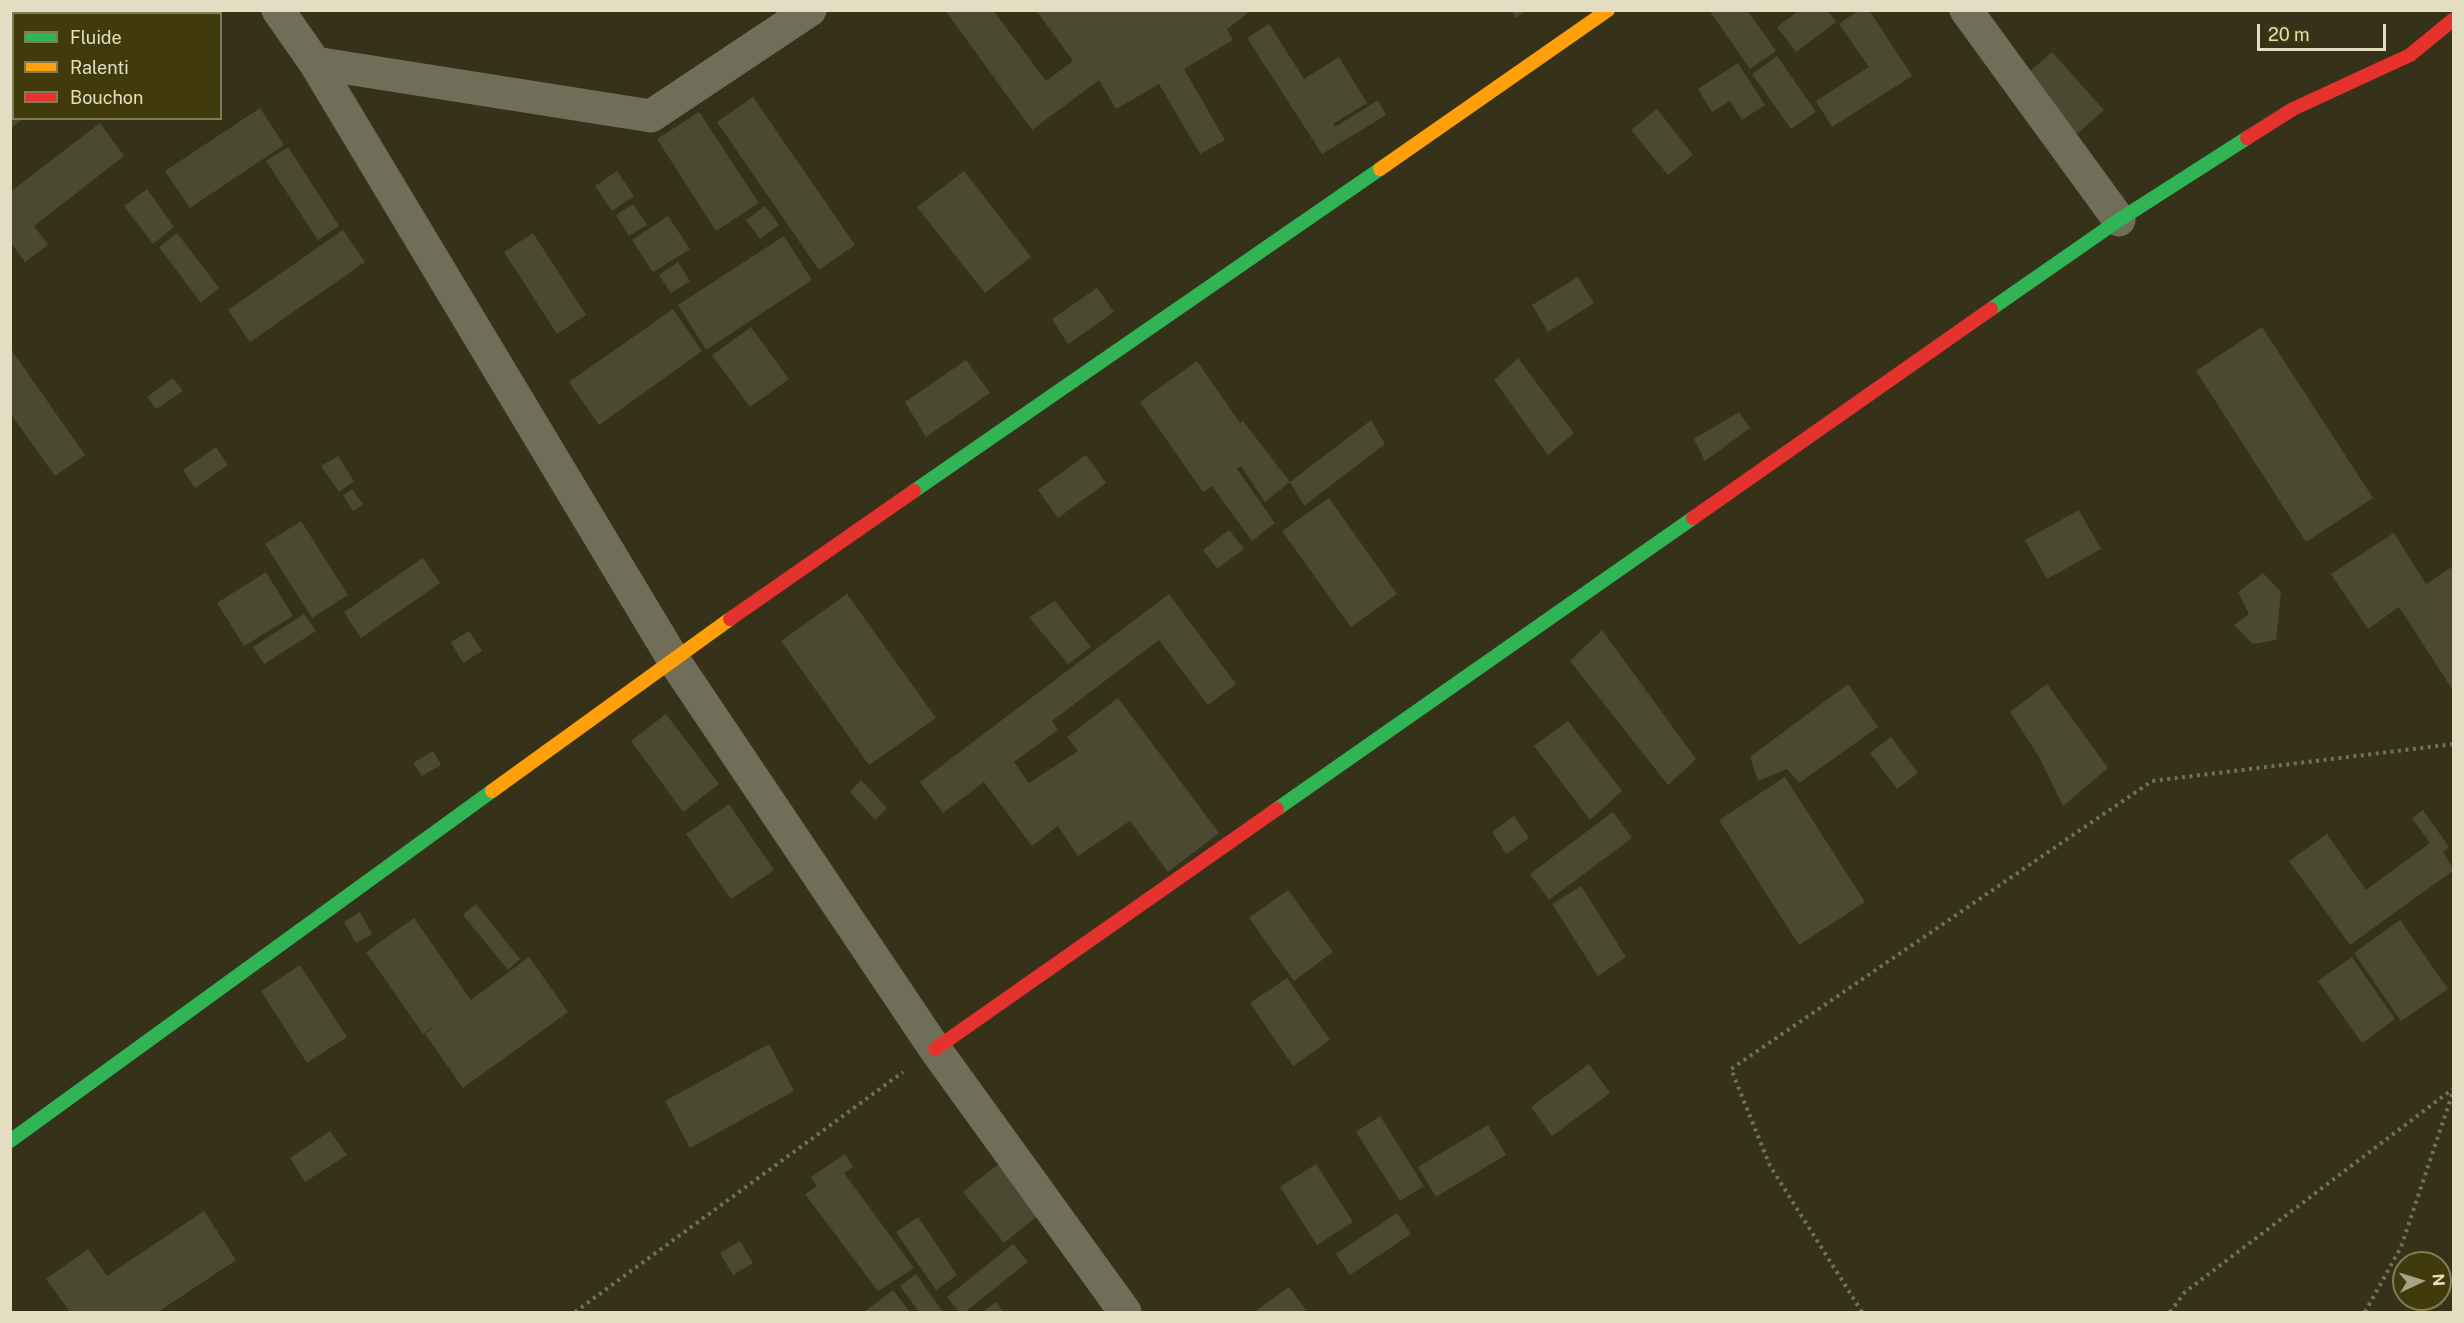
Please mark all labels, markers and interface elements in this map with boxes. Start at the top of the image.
legend [12,12,222,120]
scale bar [2260,12,2389,50]
text: 20 m [2268,24,2310,45]
text: Fluide [70,27,122,48]
text: Ralenti [70,57,129,78]
text: Bouchon [70,87,143,108]
north arrow [2392,1251,2452,1311]
text: N [2429,1273,2448,1287]

